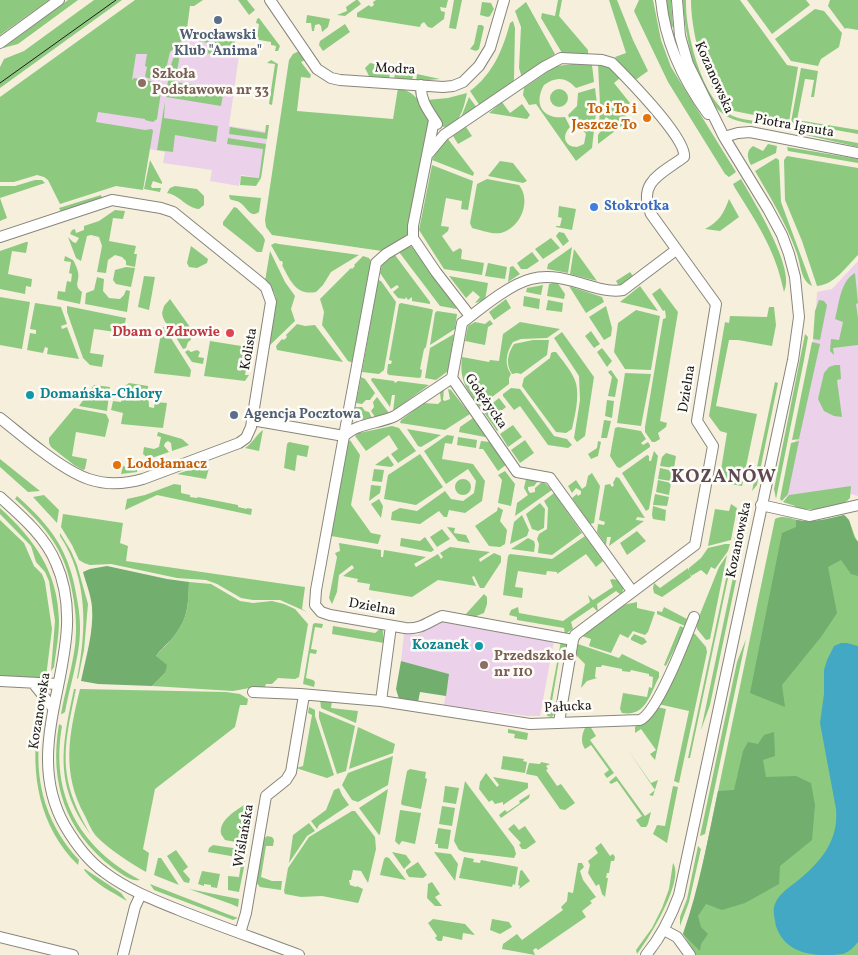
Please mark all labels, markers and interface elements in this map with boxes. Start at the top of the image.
marker: Wrocławski Klub "Anima" [212,14,224,26]
place label: Wrocławski Klub "Anima" [174,28,262,60]
street label: Kozanowska [690,39,736,117]
street label: Modra [374,61,416,79]
place label: Szkoła Podstawowa nr 33 [152,67,269,100]
marker: Szkoła Podstawowa nr 33 [136,77,148,89]
place label: To i To i Jeszcze To [572,102,637,134]
marker: To i To i Jeszcze To [641,112,653,124]
street label: Piotra Ignuta [753,112,835,142]
place label: Stokrotka [604,199,669,215]
marker: Stokrotka [588,201,600,213]
place label: Dbam o Zdrowie [112,325,220,341]
marker: Dbam o Zdrowie [224,327,236,339]
street label: Kolista [238,327,262,371]
street label: Dzielna [676,364,700,414]
street label: Gołężycka [460,371,510,433]
place label: Domańska-Chlory [40,387,162,403]
marker: Domańska-Chlory [24,389,36,401]
place label: Agencja Pocztowa [244,407,361,423]
marker: Agencja Pocztowa [228,409,240,421]
place label: Lodołamacz [127,457,207,473]
marker: Lodołamacz [111,459,123,471]
district label: KOZANÓW [670,468,778,490]
street label: Kozanowska [724,500,756,580]
street label: Dzielna [347,596,397,620]
place label: Kozanek [412,638,469,654]
marker: Kozanek [473,640,485,652]
place label: Przedszkole nr 110 [494,649,574,682]
marker: Przedszkole nr 110 [478,659,490,671]
street label: Kozanowska [27,671,55,751]
street label: Pałucka [544,698,592,718]
street label: Wiślańska [231,803,259,869]

